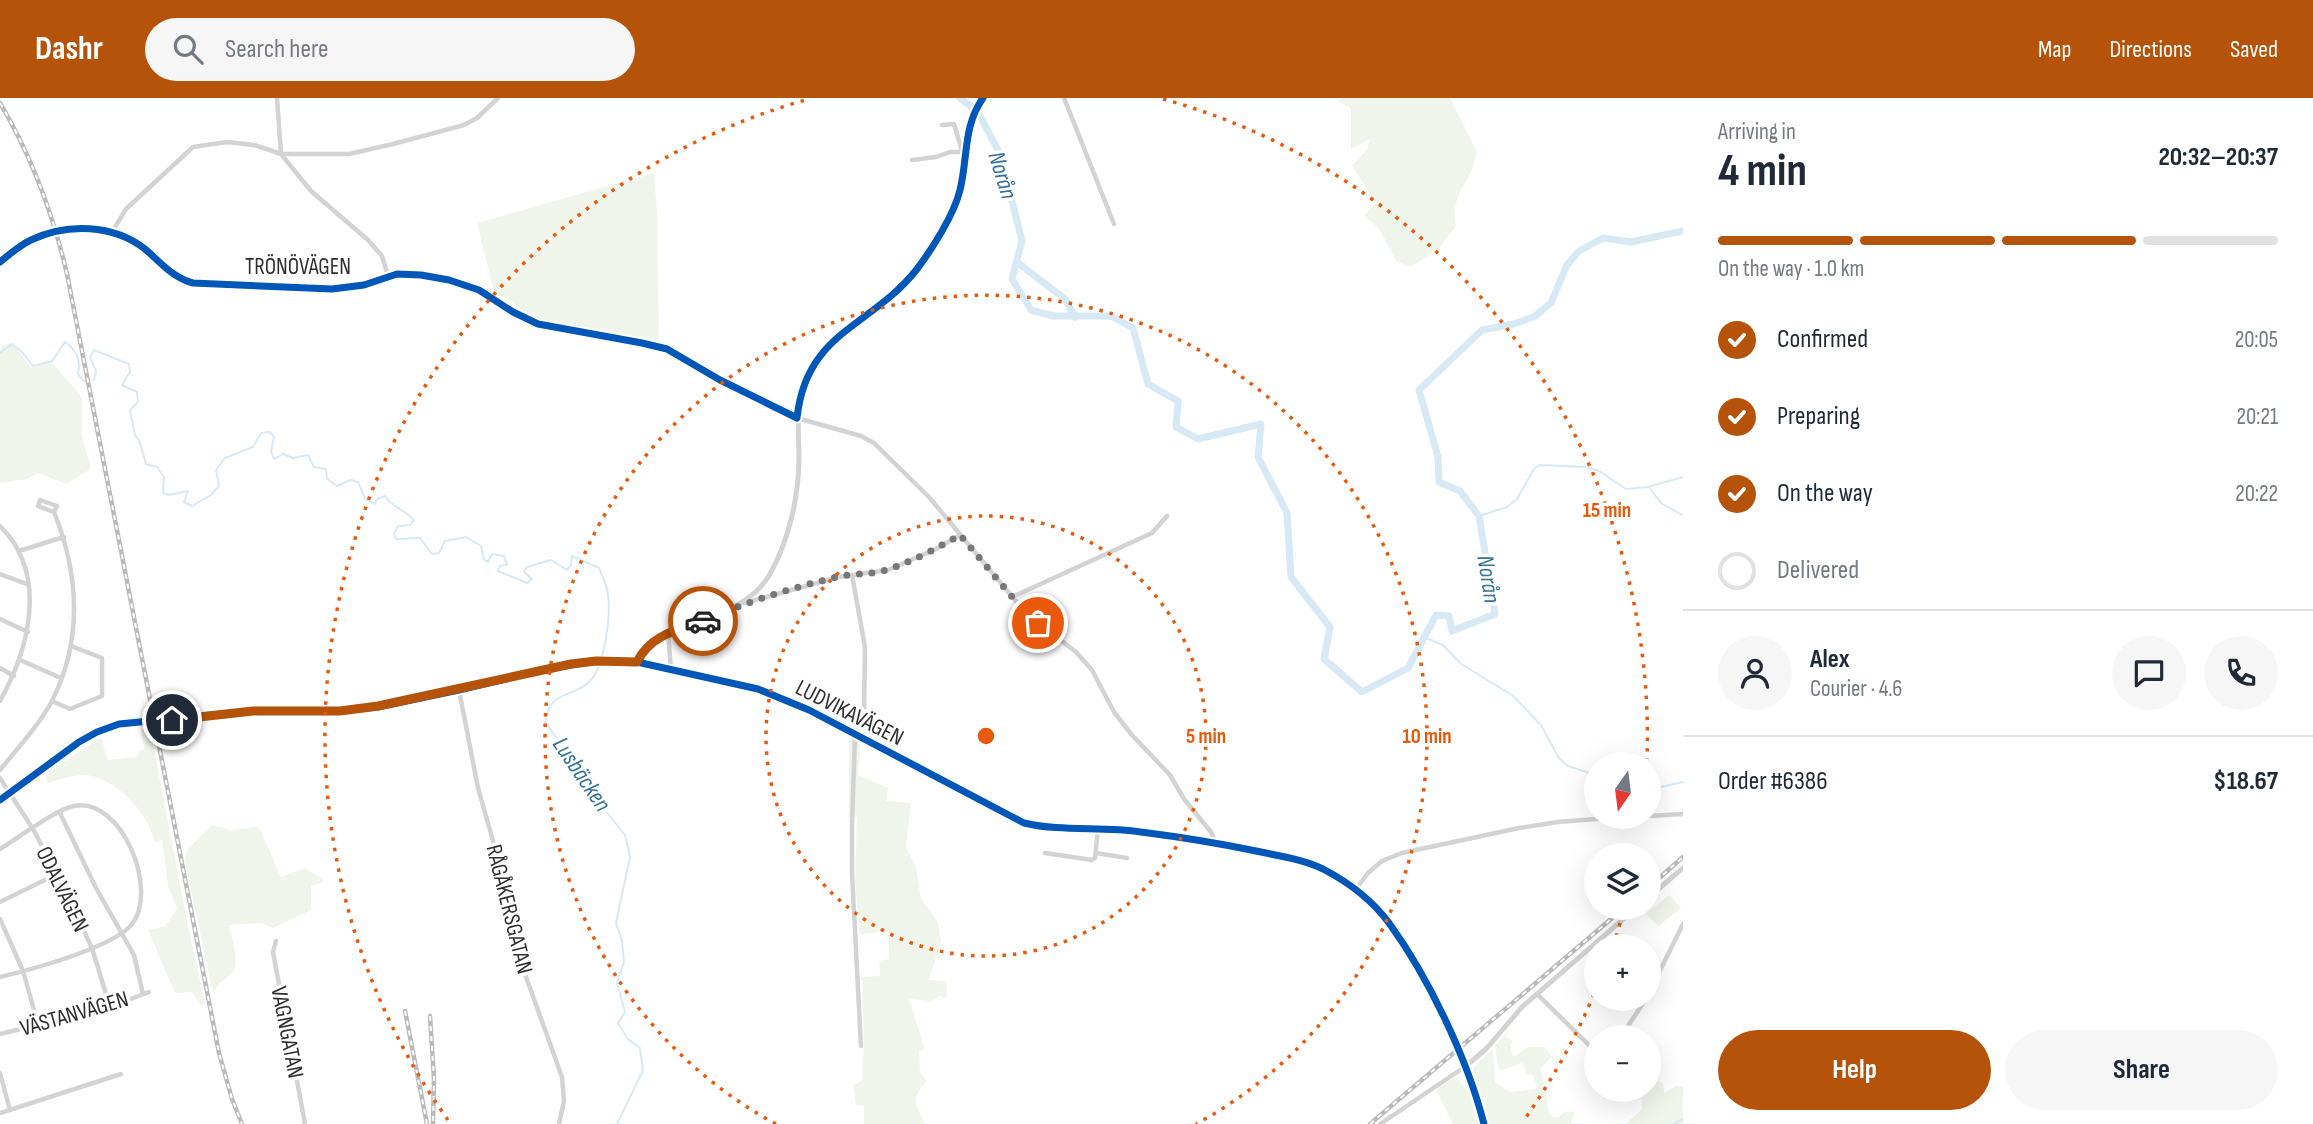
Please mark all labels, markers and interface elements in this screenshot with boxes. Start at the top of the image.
search box [145,18,635,81]
text: Dashr [35,29,103,69]
icon: search [169,30,207,68]
text: Search here [225,34,328,65]
text: Map [2038,35,2071,64]
text: Directions [2109,35,2192,64]
text: Saved [2230,35,2278,64]
text: Arriving in [1718,118,1796,146]
text: 20:32–20:37 [2158,142,2278,173]
text: 4 min [1718,144,1807,199]
water label: Norån [982,148,1023,202]
street label: TRÖNÖVÄGEN [245,253,351,281]
text: On the way · 1.0 km [1718,255,1864,283]
icon: check [1718,321,1756,359]
text: Confirmed [1777,324,1868,355]
text: 20:05 [2235,326,2278,354]
icon: check [1718,398,1756,436]
text: Preparing [1777,401,1860,432]
text: 20:21 [2237,403,2278,431]
icon: check [1718,475,1756,513]
text: On the way [1777,478,1873,509]
text: 20:22 [2235,480,2278,508]
text: 15 min [1583,498,1631,523]
water label: Norån [1470,553,1507,605]
text: Delivered [1777,555,1859,586]
courier [668,586,738,656]
pin [1008,593,1068,653]
icon: car [684,602,722,640]
icon: bag [1019,604,1057,642]
button: person [1718,636,1792,710]
button: chat [2112,636,2186,710]
button: phone [2204,636,2278,710]
text: Alex [1810,644,1850,675]
street label: LUDVIKAVÄGEN [791,674,908,752]
text: Courier · 4.6 [1810,675,1902,703]
pin [142,690,202,750]
icon: home [153,701,191,739]
centre of rings [974,724,998,748]
text: 5 min [1186,724,1226,749]
text: 10 min [1402,724,1452,749]
water label: Lusbäcken [546,731,617,817]
north arrow [1584,752,1661,830]
map controls [1584,752,1661,1102]
text: Order #6386 [1718,766,1828,797]
text: $18.67 [2213,766,2278,797]
street label: ODALVÄGEN [29,842,95,937]
street label: RÅGÅKERSGATAN [479,842,539,977]
button: layers [1584,843,1661,920]
button: + [1584,934,1661,1011]
street label: VAGNGATAN [264,984,310,1081]
street label: VÄSTANVÄGEN [17,985,132,1043]
button: − [1584,1025,1661,1102]
button: Help [1718,1030,1991,1110]
button: Share [2005,1030,2278,1110]

